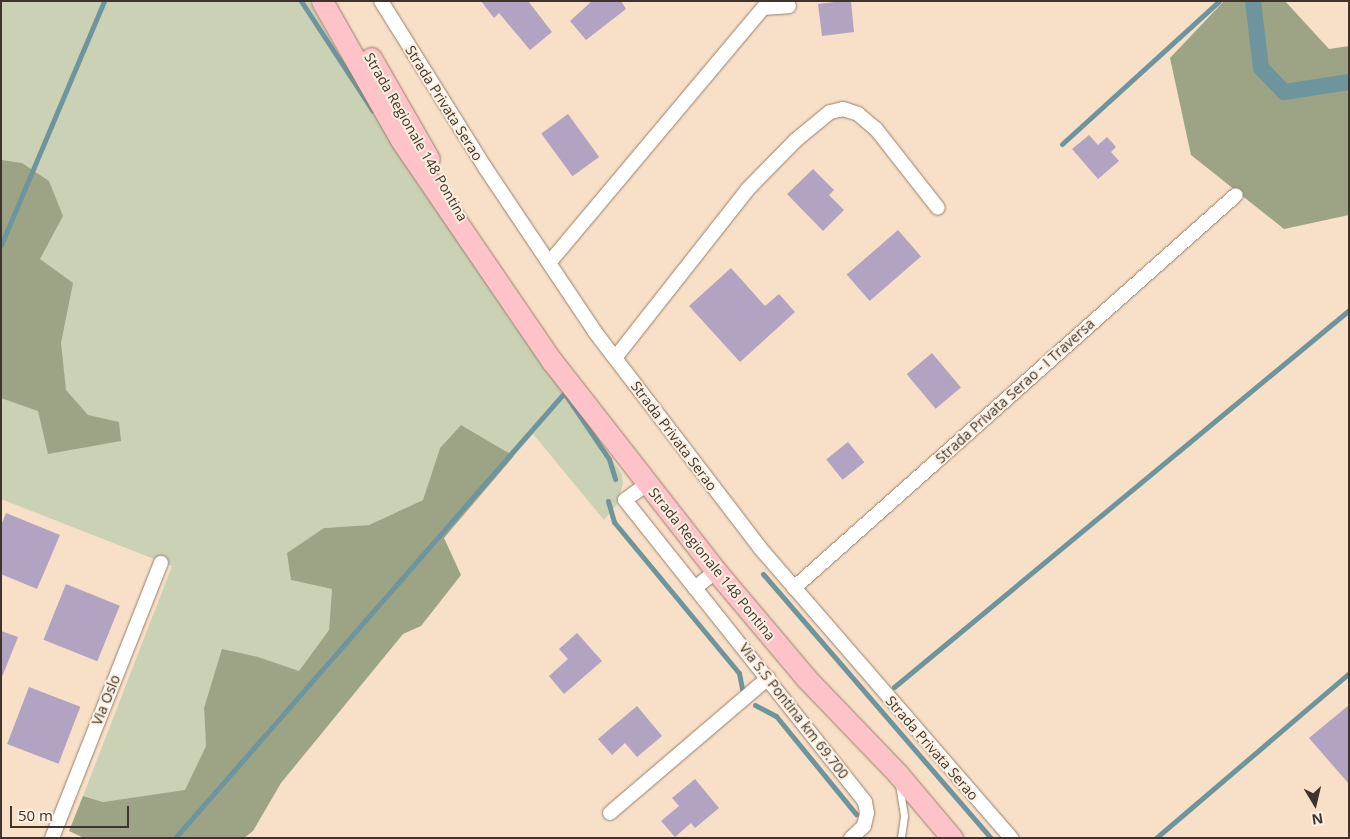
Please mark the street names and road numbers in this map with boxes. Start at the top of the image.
street label: Strada Privata Serao [402,42,486,164]
street label: Strada Regionale 148 Pontina [361,50,471,224]
street label: Strada Privata Serao - I Traversa [932,315,1098,467]
street label: Strada Privata Serao [627,378,721,494]
street label: Strada Regionale 148 Pontina [645,484,779,644]
street label: Via S.S Pontina km 69.700 [736,640,852,782]
street label: Via Oslo [88,672,124,728]
street label: Strada Privata Serao [882,693,982,803]

